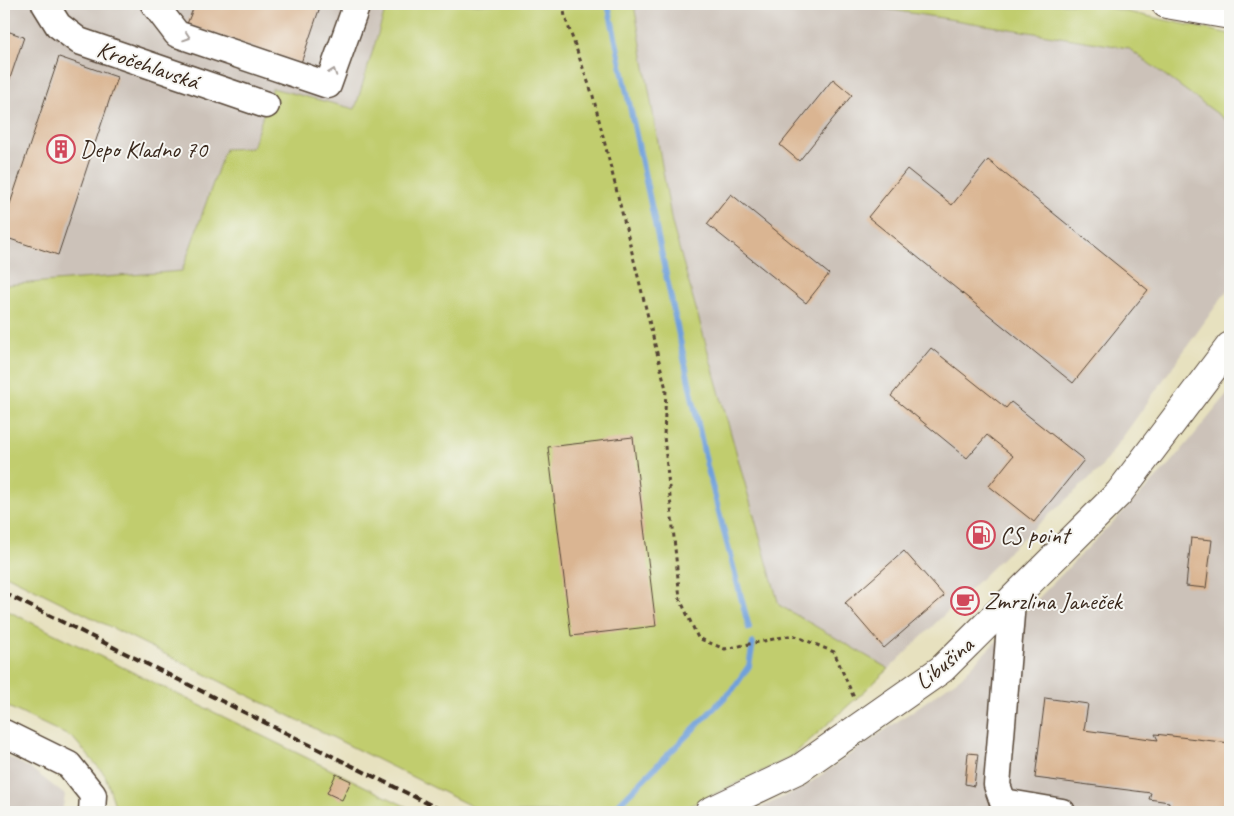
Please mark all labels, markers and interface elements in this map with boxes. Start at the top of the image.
one-way arrow [183,31,191,41]
street label: Kročehlavská [93,34,205,97]
one-way arrow [327,69,337,77]
building icon: Depo Kladno 70 [46,134,76,164]
place label: Depo Kladno 70 [80,134,209,164]
fuel station icon: CS point [966,520,996,550]
place label: CS point [1000,520,1072,550]
cafe icon: Zmrzlina Janeček [950,586,980,616]
place label: Zmrzlina Janeček [984,586,1124,616]
street label: Libušina [909,629,980,696]

